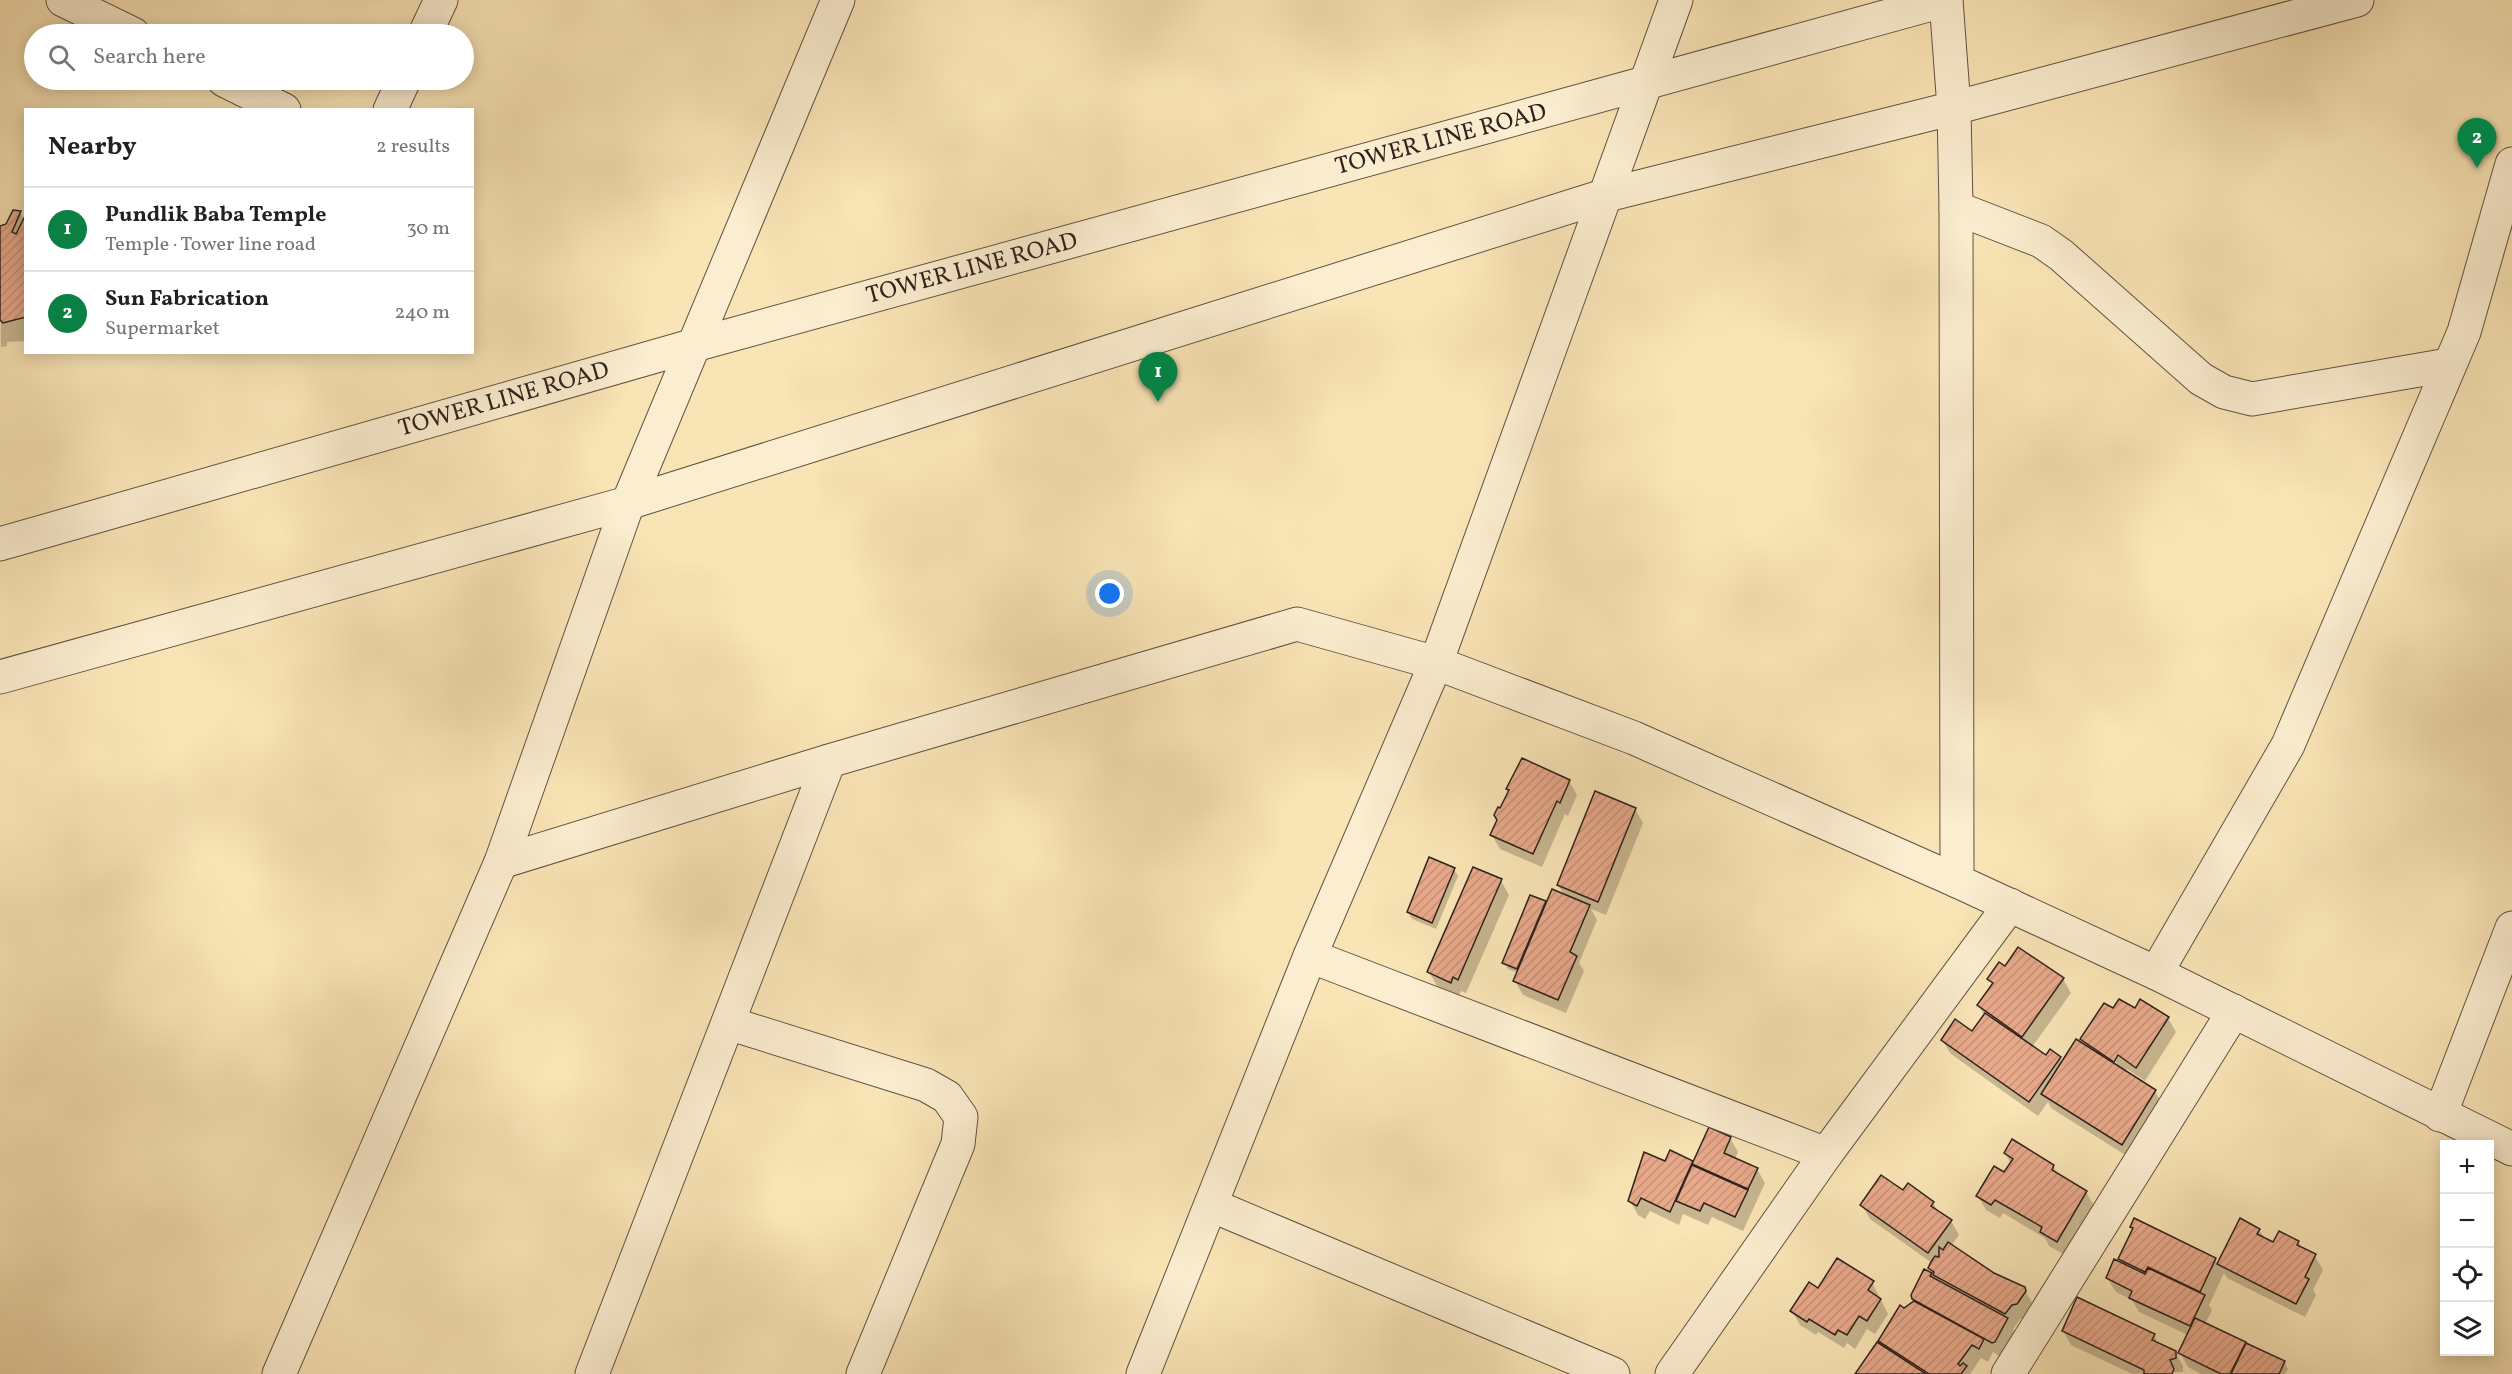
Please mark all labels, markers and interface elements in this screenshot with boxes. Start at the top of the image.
search box [24,24,474,90]
icon: search [45,41,78,74]
text: Search here [93,42,206,73]
street label: TOWER LINE ROAD [1331,95,1551,185]
pin: 2 [2458,118,2496,168]
text: Nearby [48,129,137,165]
text: 2 results [376,133,450,161]
text: Pundlik Baba Temple [105,200,327,231]
text: 1 [63,215,72,243]
text: 30 m [406,215,450,243]
street label: TOWER LINE ROAD [862,224,1082,314]
text: Temple · Tower line road [105,231,316,259]
text: Sun Fabrication [105,284,269,315]
text: 2 [62,299,73,327]
text: 240 m [395,299,450,327]
text: Supermarket [105,315,220,343]
pin: 1 [1138,352,1178,402]
street label: TOWER LINE ROAD [395,354,613,446]
your location [1095,579,1124,608]
map controls [2440,1140,2494,1356]
button: + [2440,1140,2494,1194]
button: − [2440,1194,2494,1248]
button: locate [2440,1248,2494,1302]
button: layers [2440,1302,2494,1356]

